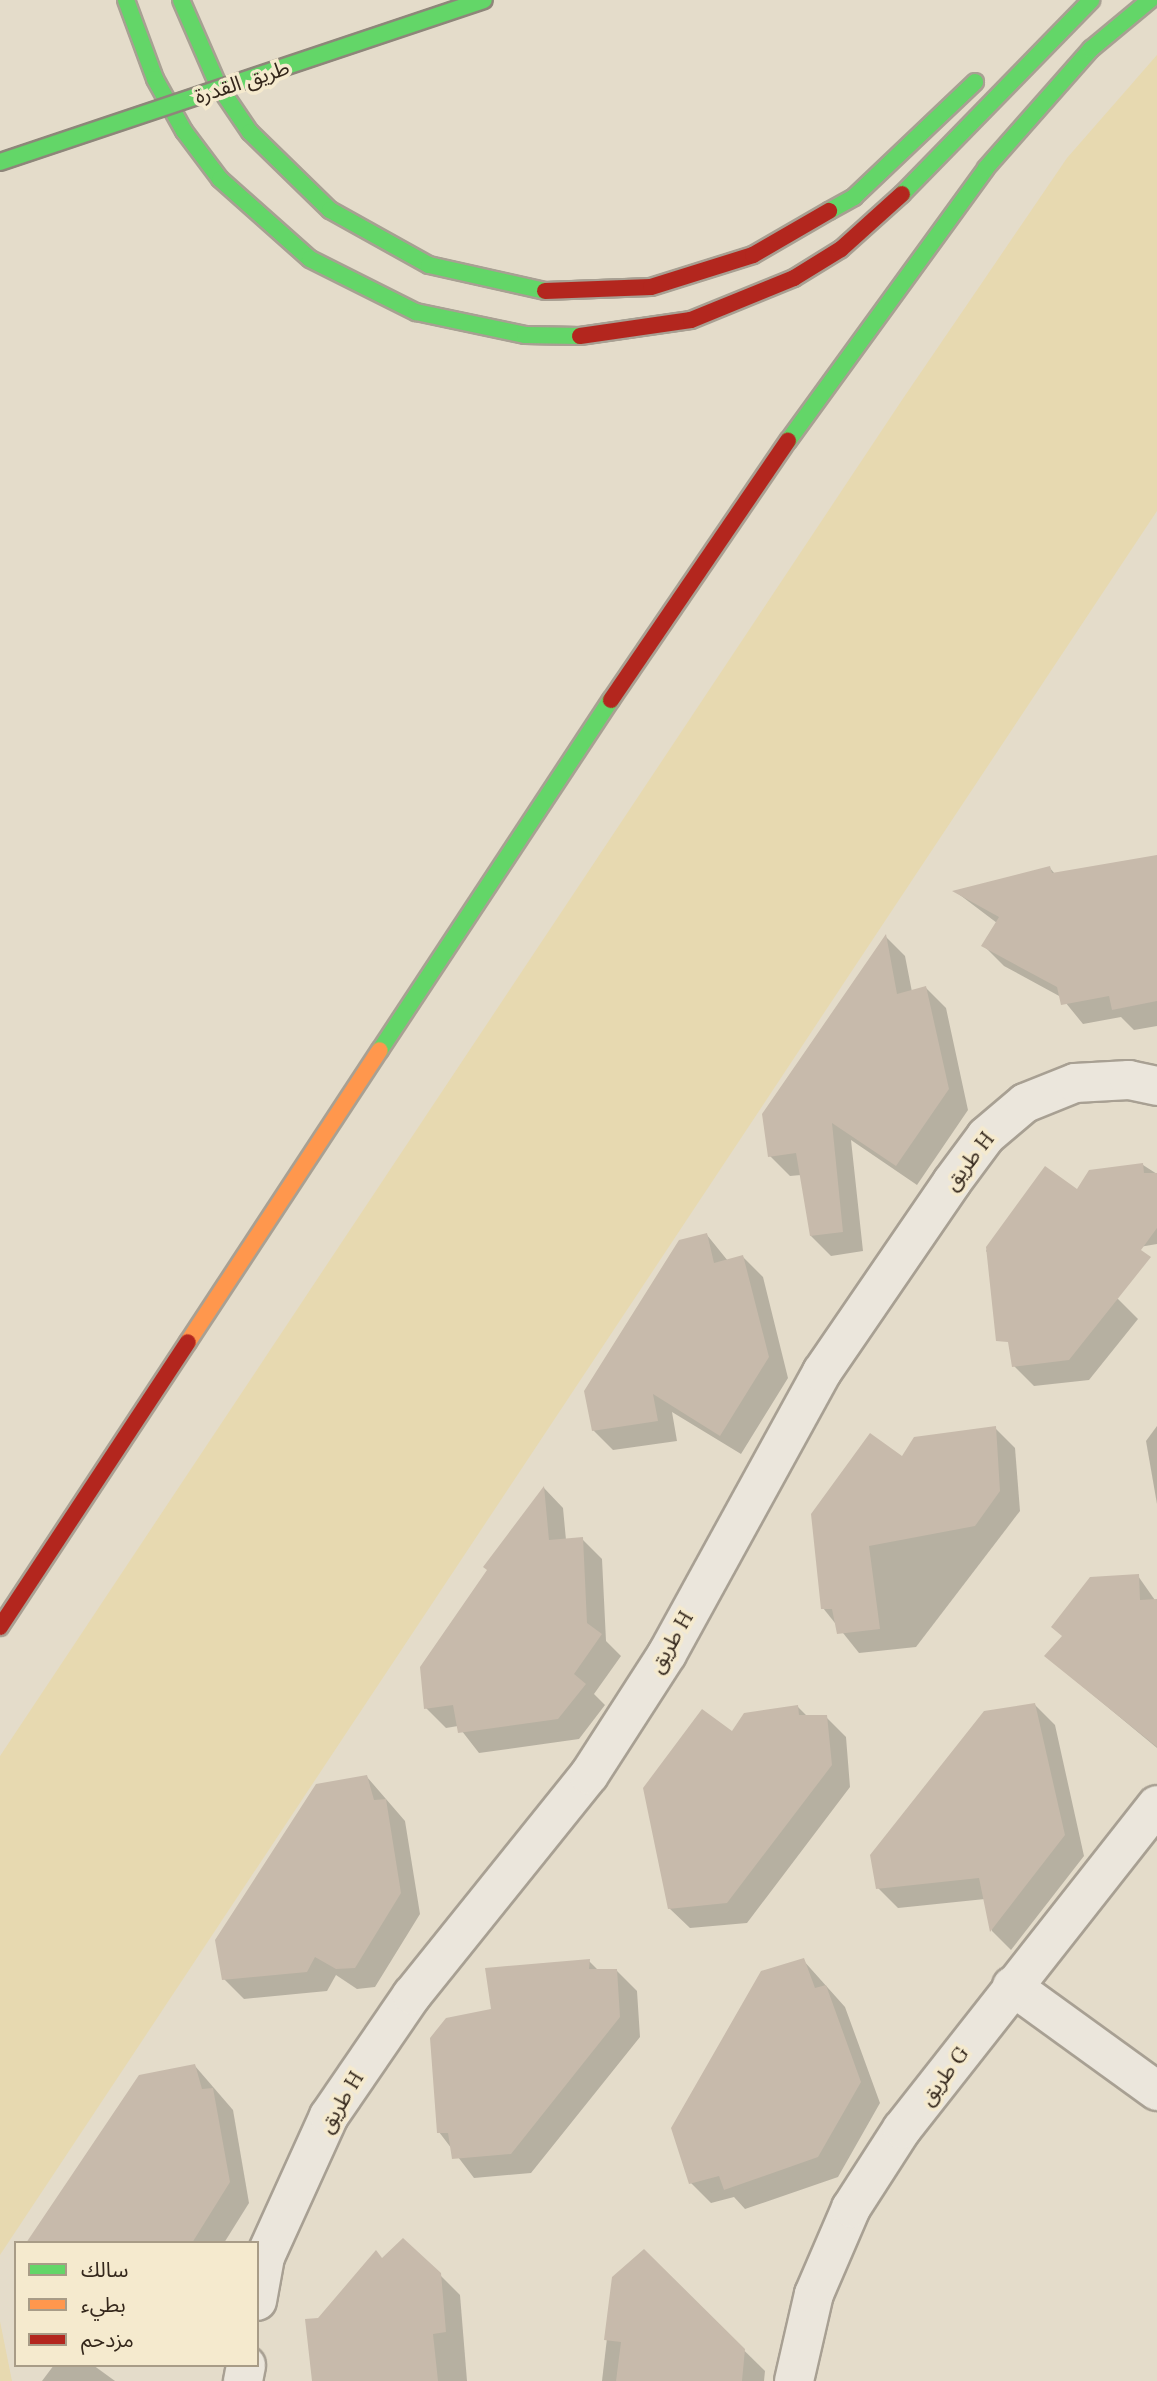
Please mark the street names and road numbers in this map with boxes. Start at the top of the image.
street label: طريق القدرة [191,55,293,109]
street label: طريق H [938,1127,1000,1195]
street label: طريق H [643,1607,699,1677]
street label: طريق G [914,2042,974,2110]
street label: طريق H [313,2067,369,2137]

